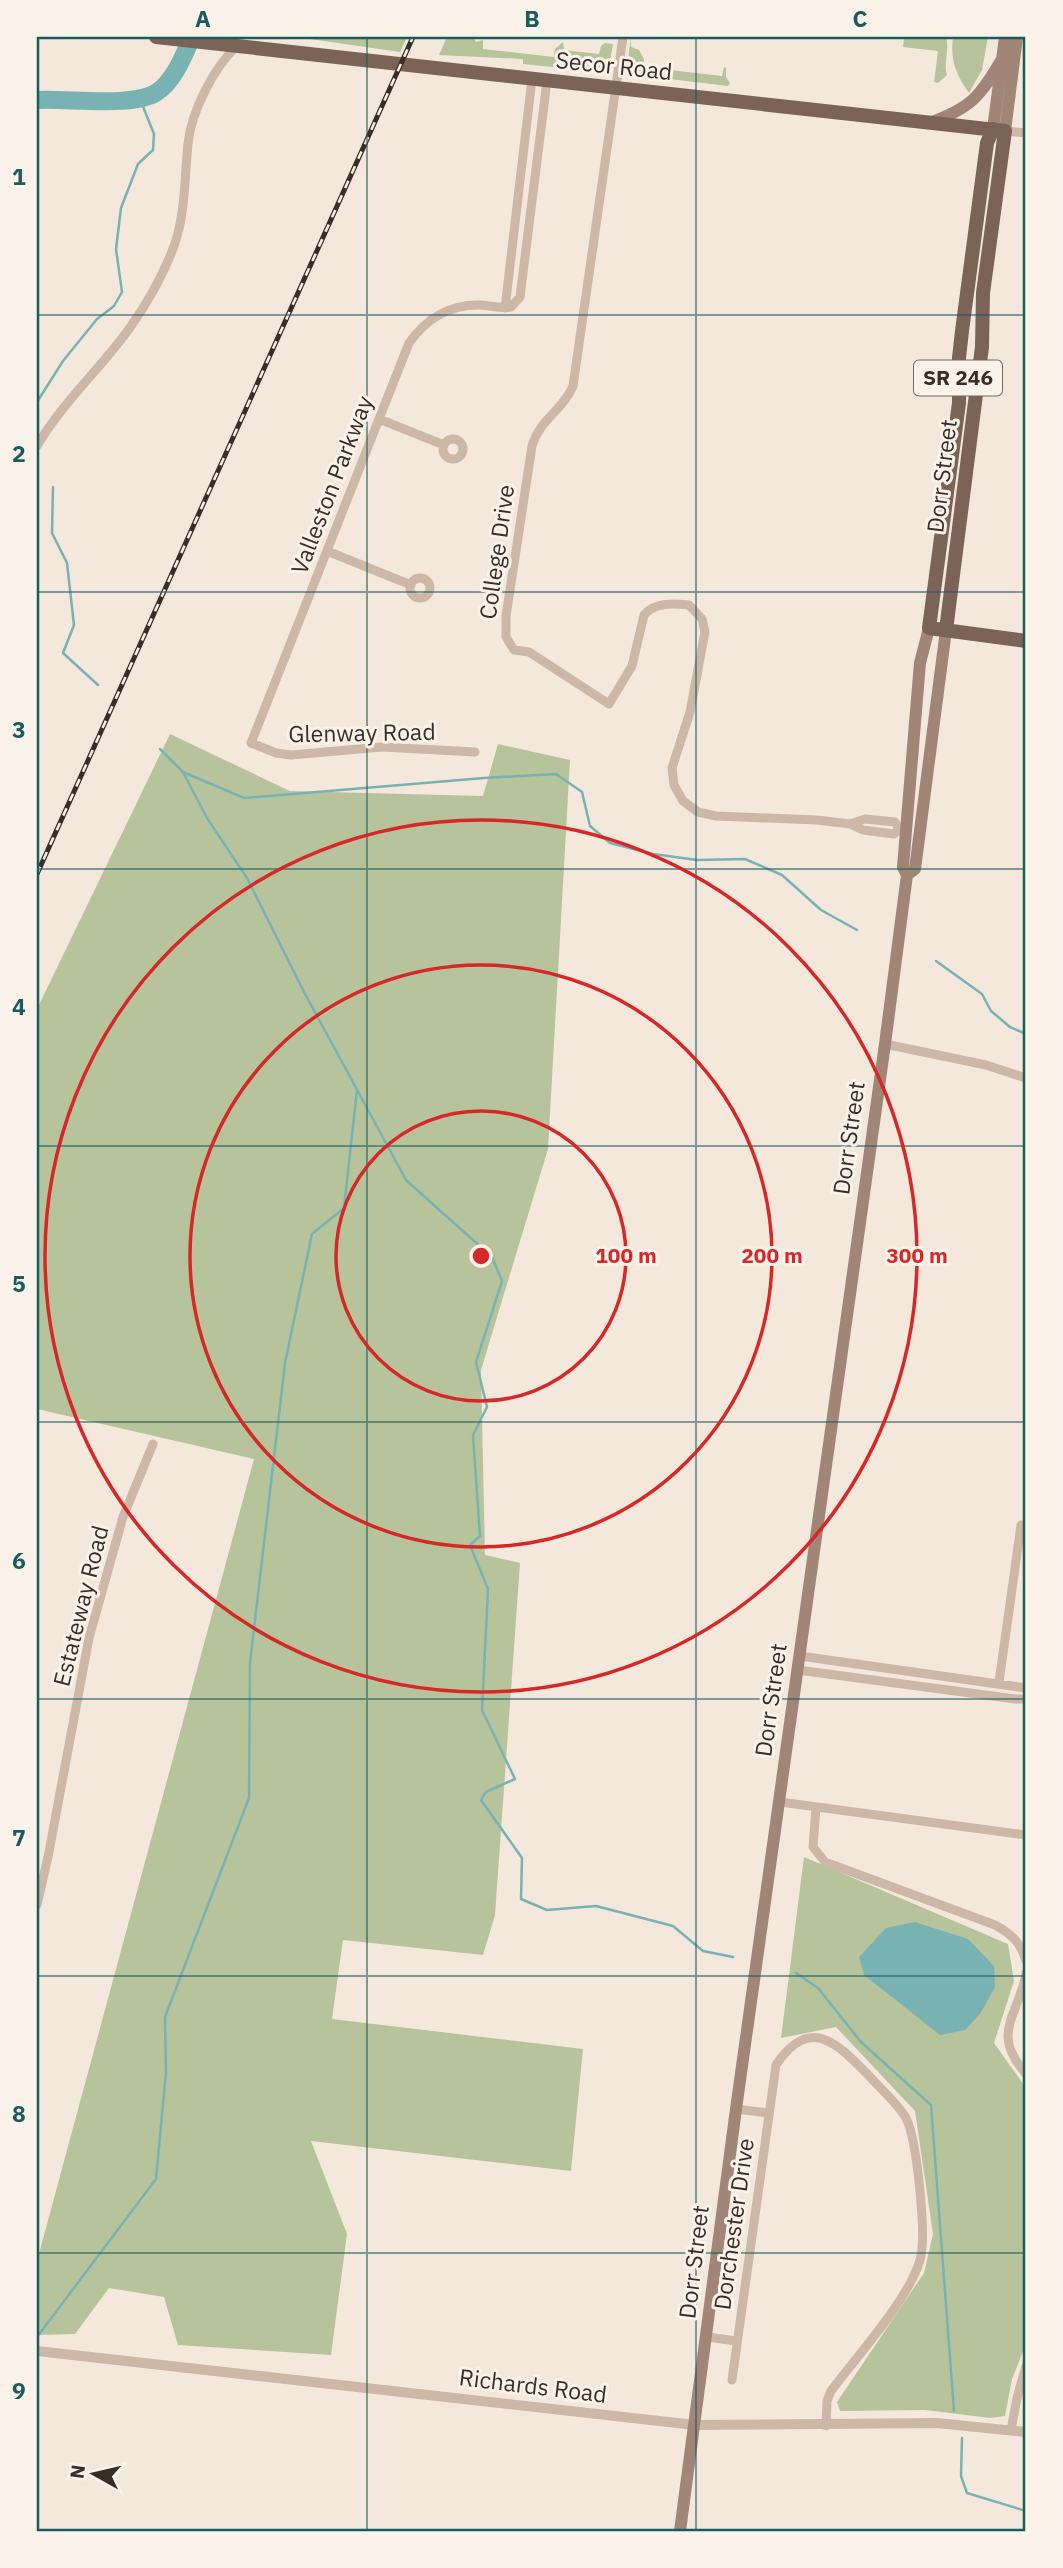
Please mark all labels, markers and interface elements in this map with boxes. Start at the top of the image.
text: A [195,3,211,33]
text: B [524,3,540,33]
text: C [853,3,868,33]
street label: Secor Road [554,44,674,86]
text: 1 [12,161,26,191]
road number: SR 246 [914,360,1002,396]
street label: Valleston Parkway [283,391,379,578]
street label: Dorr Street [919,418,963,534]
text: 2 [12,438,26,468]
street label: College Drive [472,483,520,621]
text: 3 [12,714,26,744]
street label: Glenway Road [288,716,436,748]
text: 4 [12,991,26,1021]
street label: Dorr Street [825,1079,871,1196]
text: 100 m [595,1241,657,1269]
text: 200 m [741,1241,803,1269]
text: 300 m [886,1241,948,1269]
centre of rings [469,1244,493,1268]
text: 5 [12,1268,26,1298]
street label: Estateway Road [46,1522,115,1689]
text: 6 [12,1545,26,1575]
street label: Dorr Street [747,1641,793,1758]
text: 7 [12,1822,26,1852]
text: 8 [12,2098,26,2128]
street label: Dorchester Drive [706,2136,760,2312]
street label: Dorr Street [671,2204,715,2320]
street label: Richards Road [458,2361,609,2409]
text: 9 [12,2375,26,2405]
north arrow [60,2438,130,2508]
text: N [64,2463,90,2480]

